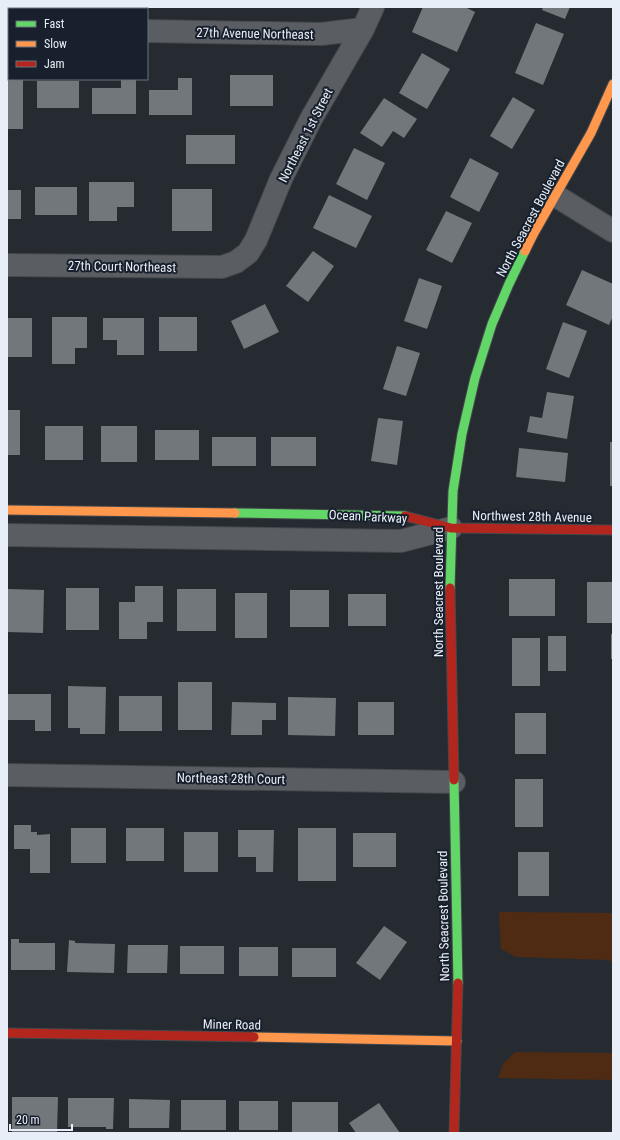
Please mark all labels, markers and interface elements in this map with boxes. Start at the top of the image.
legend [8,8,148,80]
text: Fast [44,17,65,31]
street label: 27th Avenue Northeast [196,25,314,42]
text: Slow [44,37,67,51]
text: Jam [44,57,65,71]
street label: Northeast 1st Street [275,85,336,185]
street label: North Seacrest Boulevard [493,157,568,279]
street label: 27th Court Northeast [68,258,176,275]
street label: Ocean Parkway [328,507,408,526]
street label: Northwest 28th Avenue [472,508,592,525]
street label: North Seacrest Boulevard [431,527,446,657]
street label: Northeast 28th Court [177,770,285,787]
street label: North Seacrest Boulevard [435,851,452,981]
street label: Miner Road [203,1016,261,1033]
scale bar [10,1106,72,1132]
text: 20 m [16,1113,40,1127]

